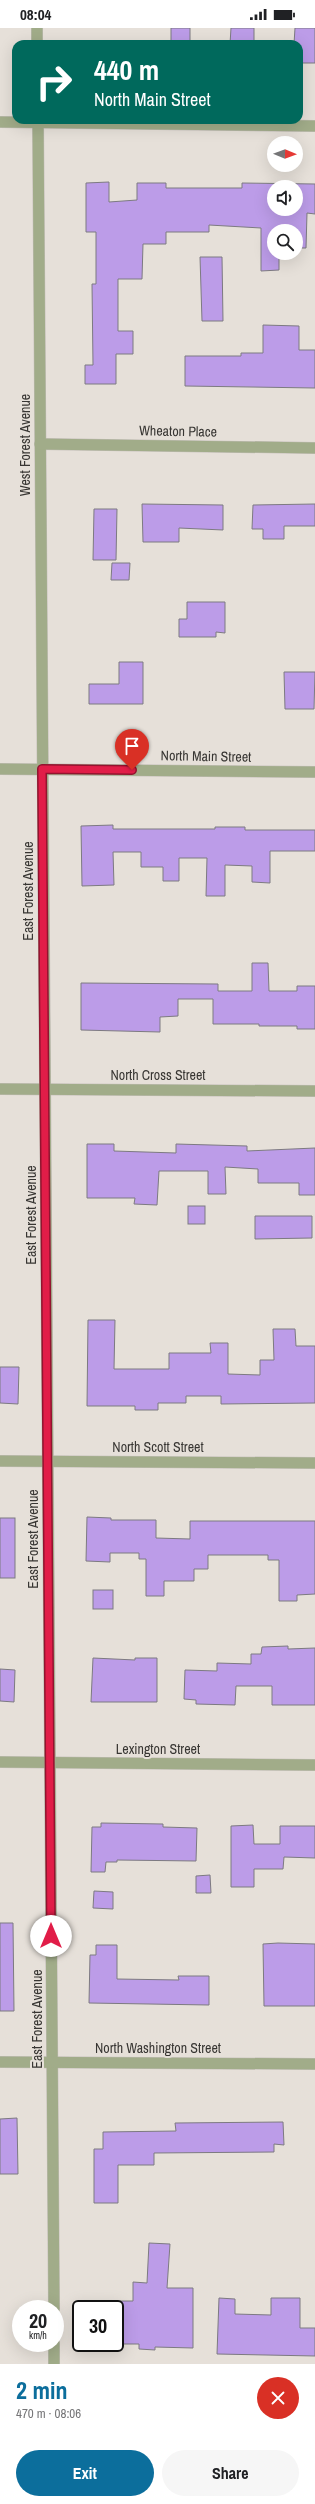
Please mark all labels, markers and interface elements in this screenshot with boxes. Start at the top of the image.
text: 08:04 [20,4,51,25]
text: 440 m [94,51,159,89]
icon: right [28,56,80,108]
text: North Main Street [94,87,211,112]
north arrow [267,136,303,172]
map controls [267,136,303,260]
button: sound [267,180,303,216]
button: search [267,224,303,260]
street label: West Forest Avenue [16,394,34,496]
street label: Wheaton Place [139,421,217,441]
pin [115,729,149,770]
icon: arrive [121,735,143,757]
street label: North Main Street [161,746,251,766]
street label: East Forest Avenue [19,841,37,941]
street label: North Cross Street [110,1066,206,1084]
street label: East Forest Avenue [22,1165,40,1265]
street label: North Scott Street [112,1438,204,1456]
street label: East Forest Avenue [24,1489,42,1589]
street label: Lexington Street [116,1740,200,1758]
position arrow [30,1915,72,1957]
street label: East Forest Avenue [28,1969,46,2069]
street label: North Washington Street [95,2039,221,2057]
speed limit sign: 30 [72,2300,124,2352]
text: 20 [29,2307,47,2334]
text: km/h [29,2329,47,2342]
text: 2 min [16,2374,67,2406]
button: close [257,2377,299,2419]
text: 470 m · 08:06 [16,2405,81,2422]
button: Exit [16,2450,154,2496]
button: Share [162,2450,299,2496]

